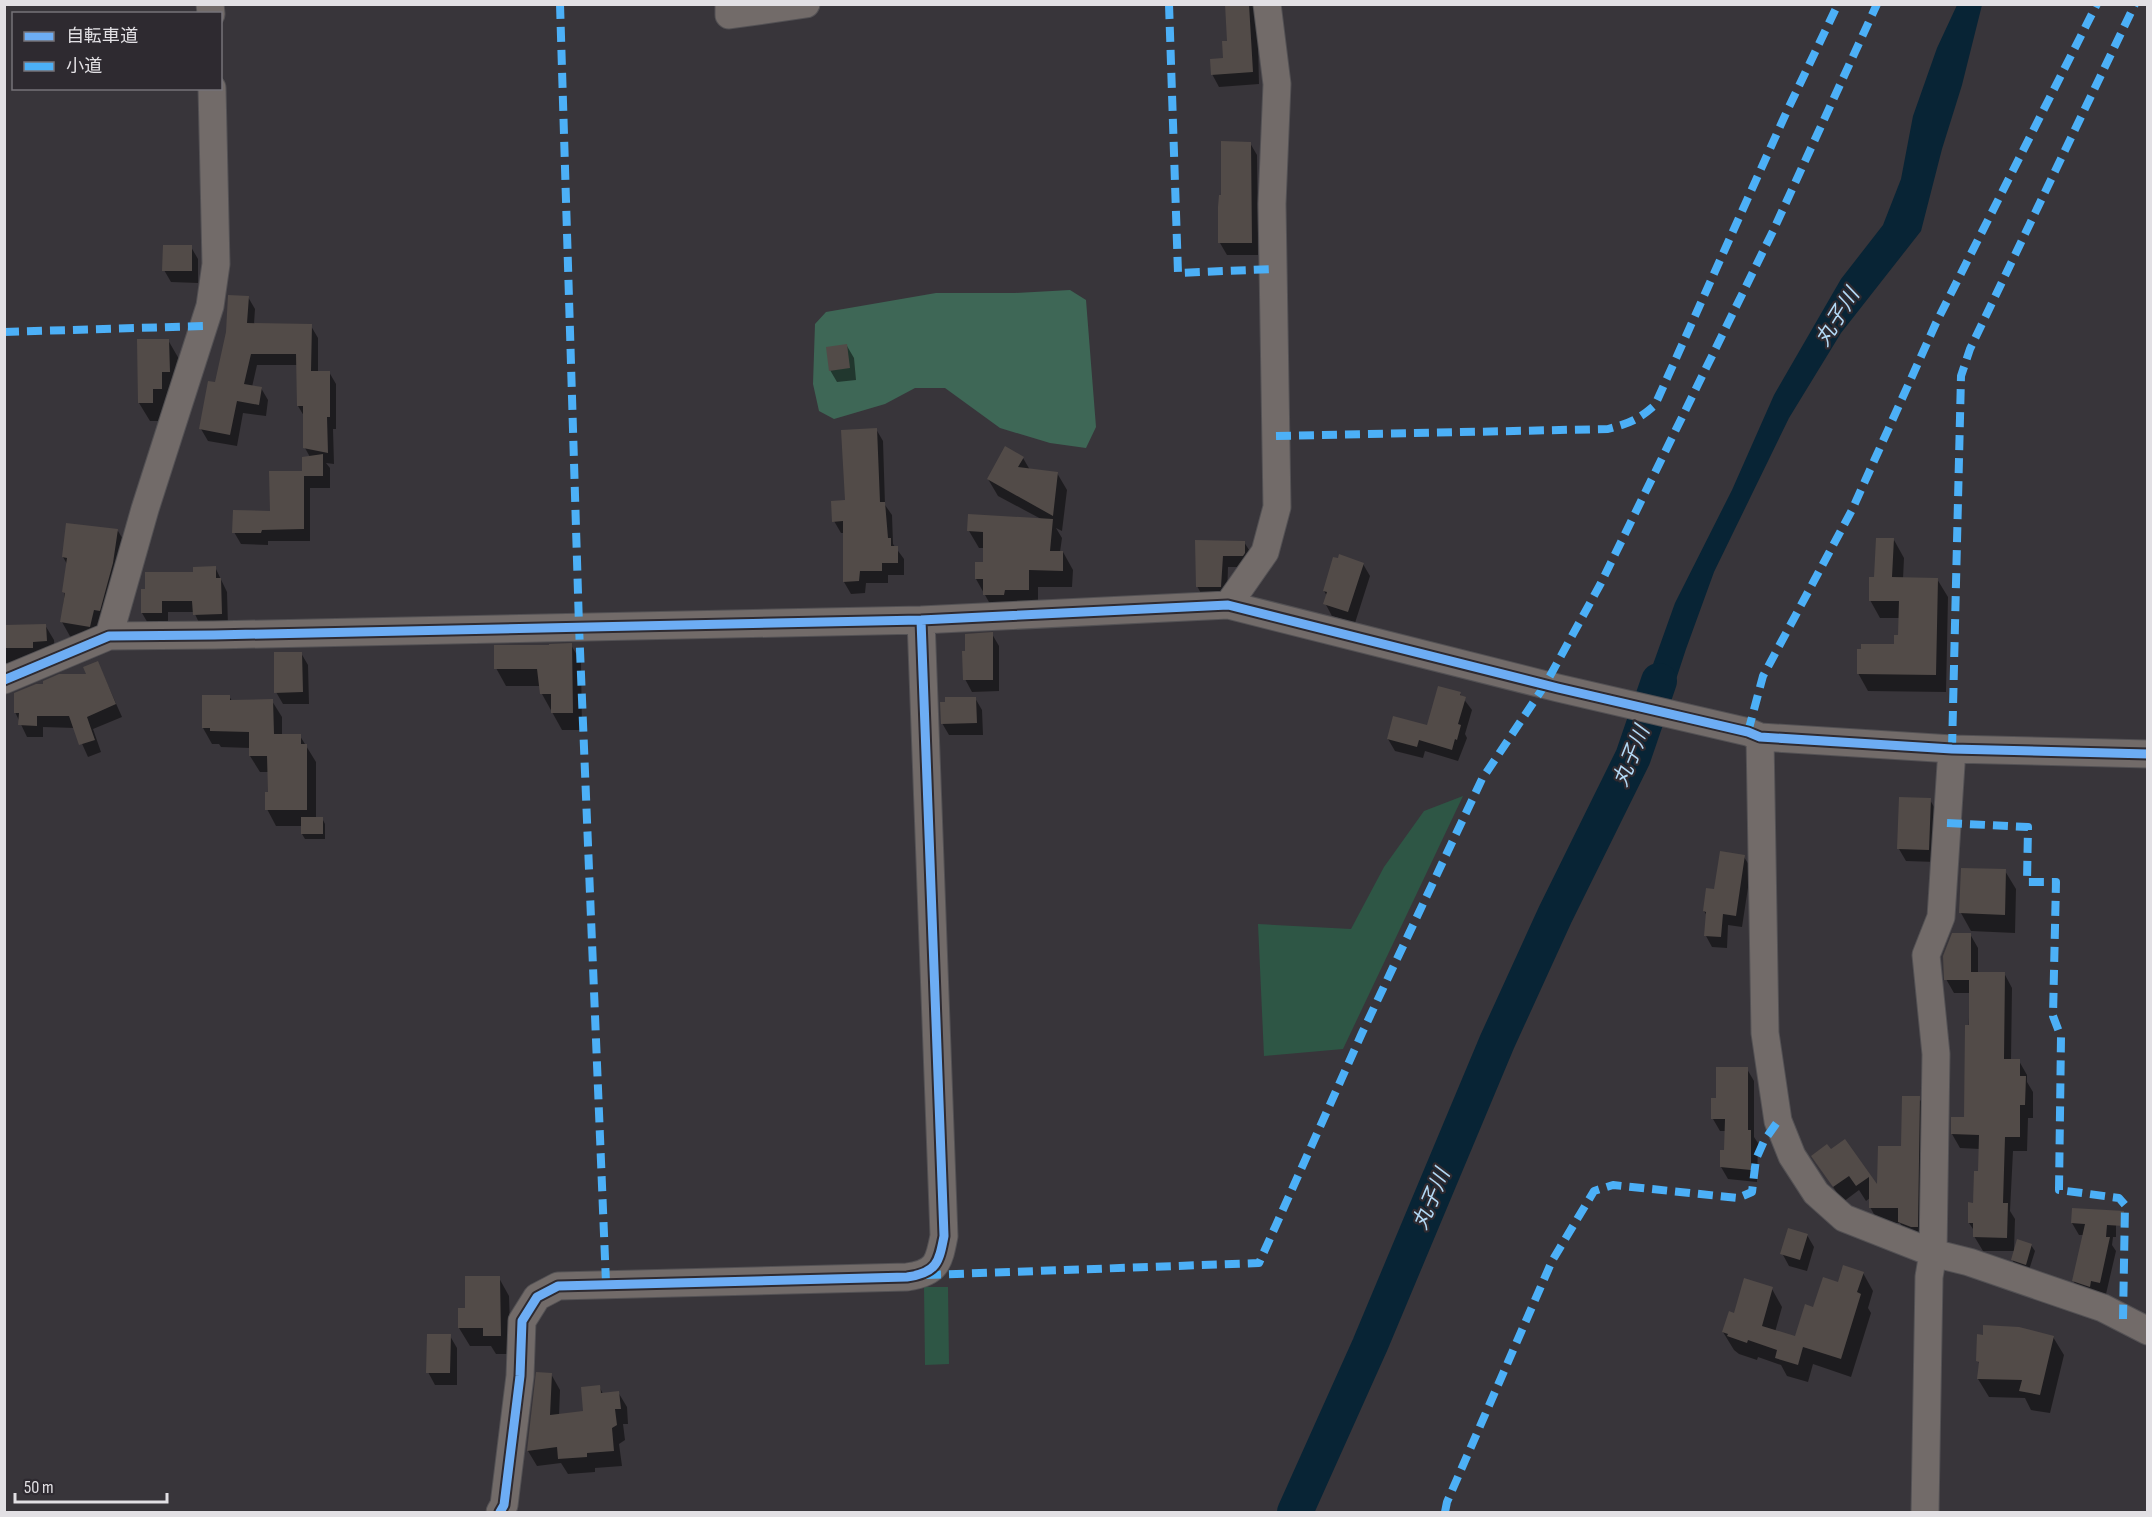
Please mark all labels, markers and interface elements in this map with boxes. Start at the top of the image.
legend [12,12,222,90]
text: 自転車道 [66,26,138,47]
text: 小道 [66,56,102,77]
water label: 丸子川 [1810,282,1866,351]
water label: 丸子川 [1608,720,1656,790]
water label: 丸子川 [1408,1163,1456,1233]
scale bar [15,1466,166,1504]
text: 50 m [24,1477,54,1498]

